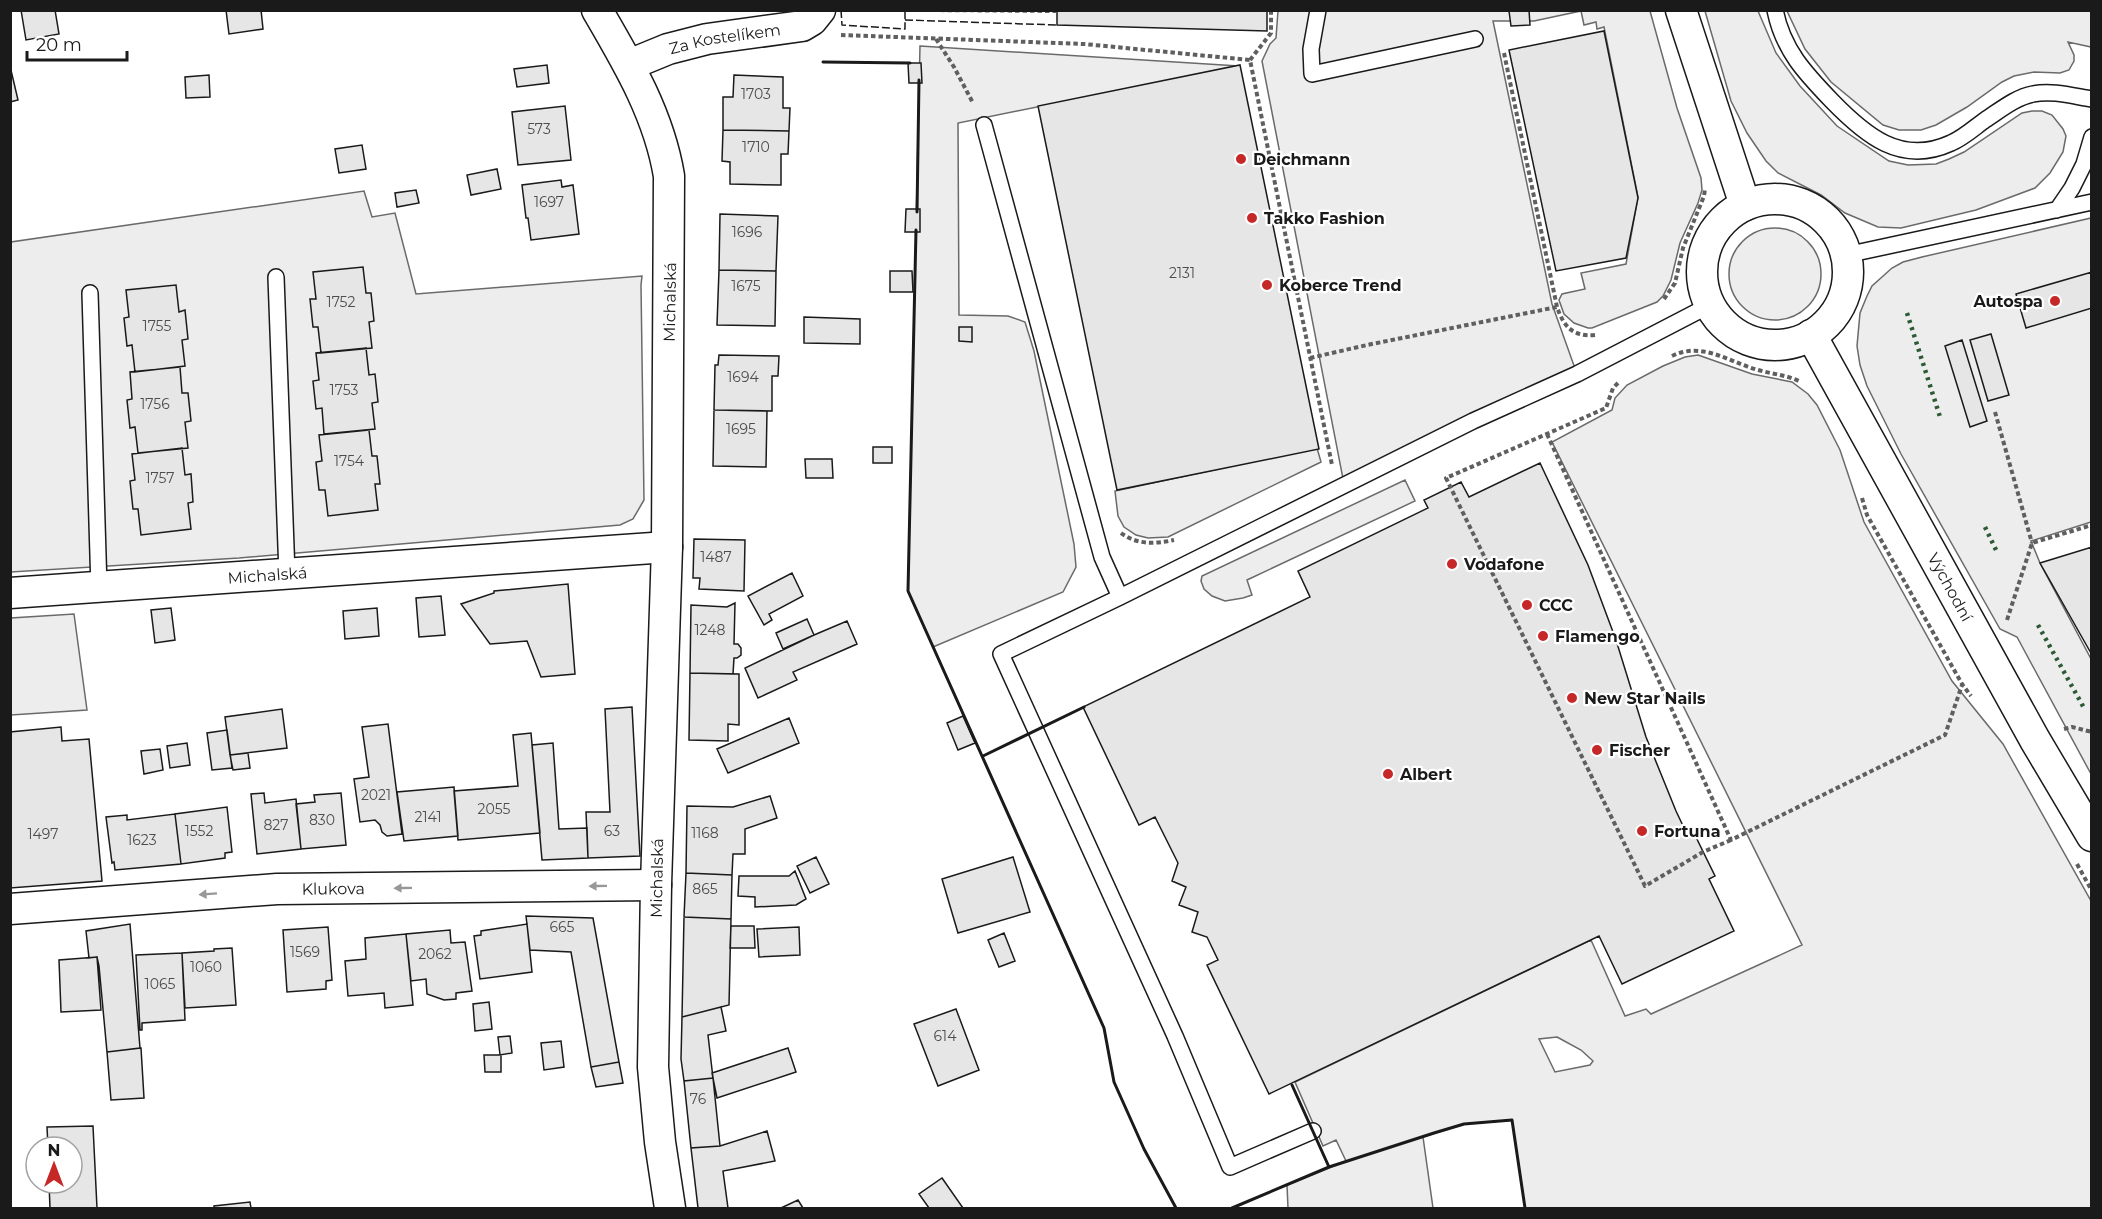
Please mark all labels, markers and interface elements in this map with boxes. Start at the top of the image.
street label: Za Kostelíkem [667,20,782,58]
scale bar [27,24,128,62]
text: 20 m [36,34,82,56]
house number: 1703 [741,85,771,103]
house number: 573 [527,120,551,138]
house number: 1710 [742,138,770,156]
place label: Deichmann [1253,150,1350,169]
marker: Deichmann [1234,152,1248,166]
house number: 1697 [534,193,564,211]
place label: Takko Fashion [1264,209,1385,228]
marker: Takko Fashion [1245,211,1259,225]
house number: 1696 [732,223,763,241]
street label: Michalská [660,262,680,342]
house number: 2131 [1169,264,1195,282]
place label: Koberce Trend [1279,276,1402,295]
house number: 1675 [731,277,761,295]
marker: Koberce Trend [1260,278,1274,292]
place label: Autospa [1972,292,2043,311]
house number: 1752 [327,293,355,311]
marker: Autospa [2048,294,2062,308]
house number: 1755 [143,317,171,335]
house number: 1694 [727,368,759,386]
house number: 1753 [330,381,358,399]
house number: 1756 [140,395,170,413]
house number: 1695 [726,420,756,438]
house number: 1754 [334,452,365,470]
house number: 1757 [145,469,175,487]
house number: 1487 [700,548,732,566]
street label: Východní [1924,549,1977,625]
place label: Vodafone [1463,555,1544,574]
marker: Vodafone [1445,557,1459,571]
street label: Michalská [227,563,308,587]
place label: CCC [1539,596,1573,615]
marker: CCC [1520,598,1534,612]
house number: 1248 [694,621,726,639]
place label: Flamengo [1555,627,1640,646]
marker: Flamengo [1536,629,1550,643]
place label: New Star Nails [1584,689,1706,708]
marker: New Star Nails [1565,691,1579,705]
place label: Fischer [1609,741,1670,760]
marker: Fischer [1590,743,1604,757]
place label: Albert [1399,765,1452,784]
marker: Albert [1381,767,1395,781]
house number: 2021 [361,786,391,804]
house number: 2055 [478,800,511,818]
house number: 2141 [415,808,441,826]
house number: 830 [309,811,335,829]
house number: 827 [263,816,289,834]
house number: 1552 [185,822,213,840]
house number: 63 [604,822,620,840]
place label: Fortuna [1654,822,1721,841]
house number: 1168 [691,824,719,842]
marker: Fortuna [1635,824,1649,838]
house number: 1497 [28,825,58,843]
house number: 1623 [127,831,157,849]
street label: Michalská [647,838,667,918]
street label: Klukova [301,879,365,898]
house number: 865 [692,880,718,898]
one-way arrow [588,881,607,891]
one-way arrow [393,883,412,893]
one-way arrow [198,889,217,899]
house number: 665 [550,918,575,936]
house number: 1569 [290,943,320,961]
house number: 2062 [418,945,452,963]
house number: 1060 [190,958,222,976]
house number: 1065 [145,975,175,993]
house number: 614 [934,1027,957,1045]
house number: 76 [690,1090,707,1108]
north arrow [24,1135,84,1195]
text: N [48,1141,60,1160]

